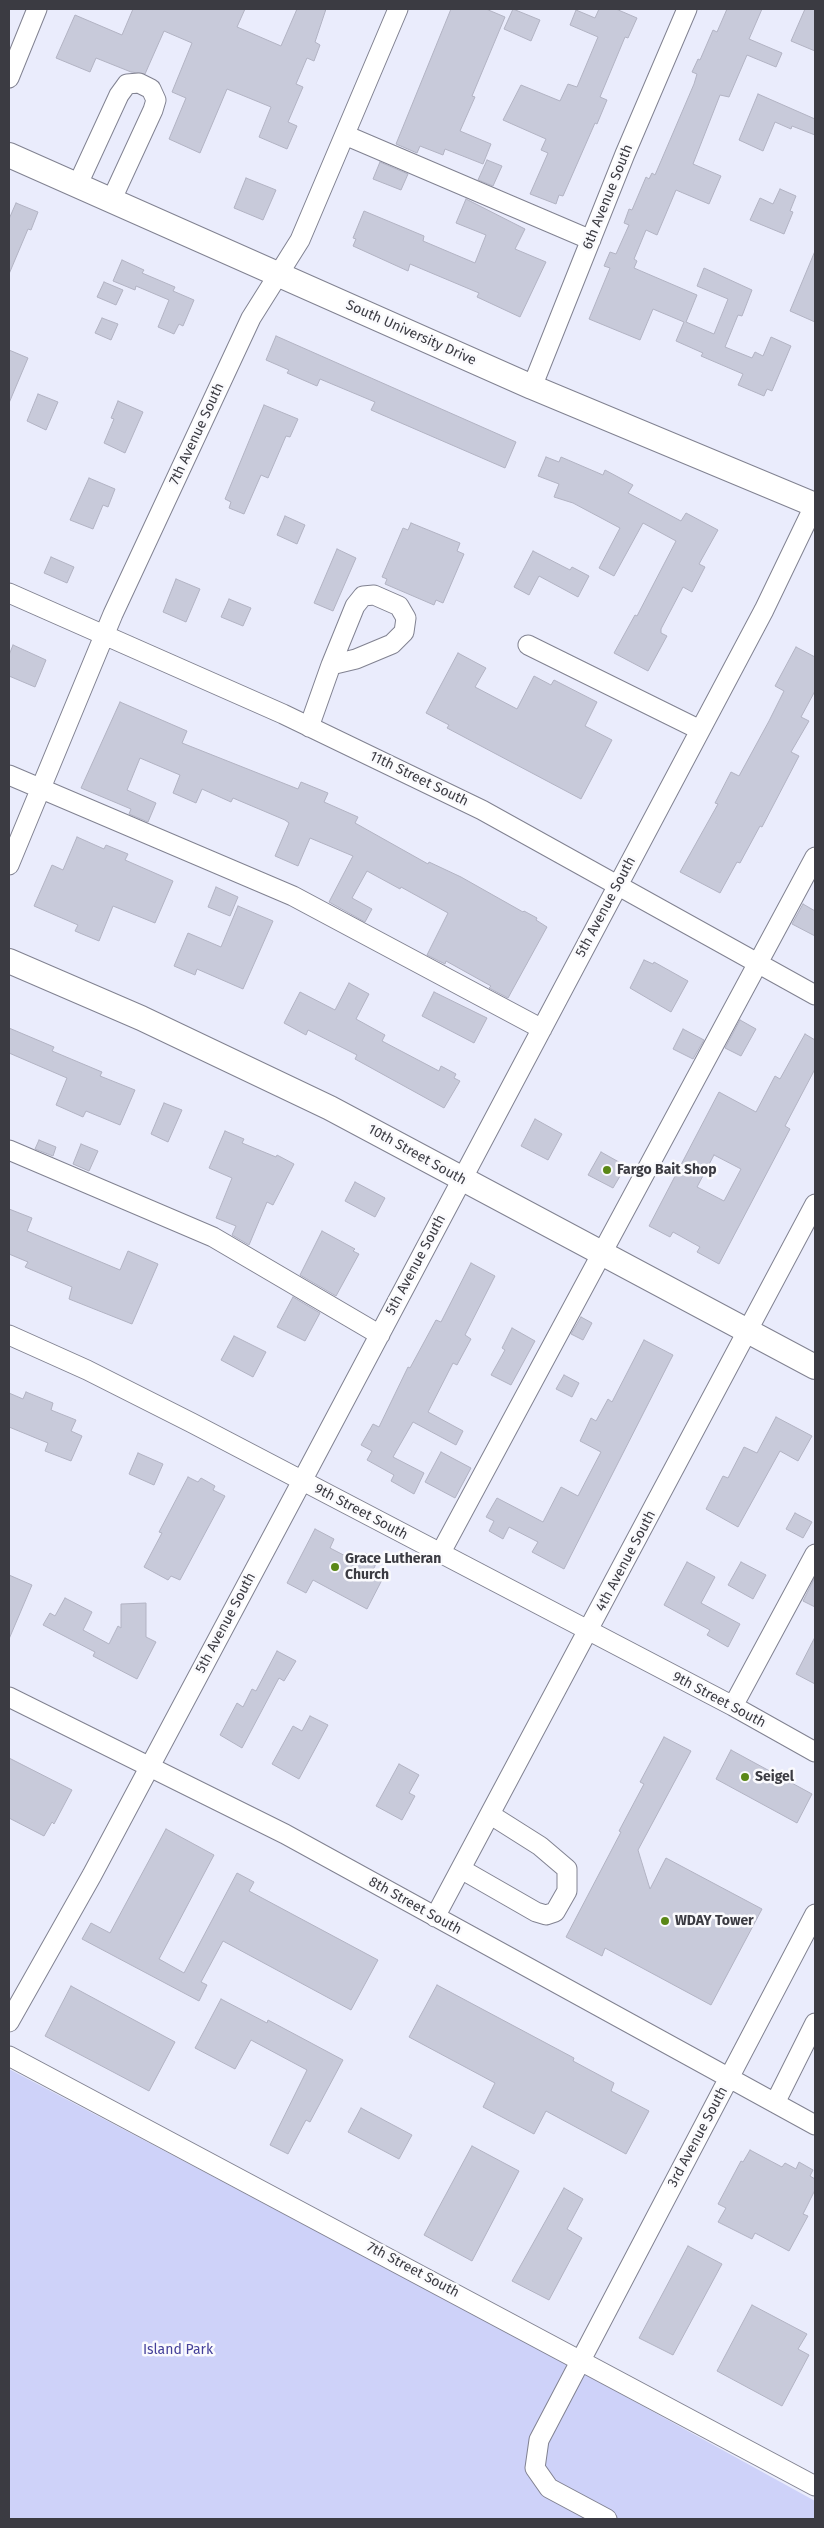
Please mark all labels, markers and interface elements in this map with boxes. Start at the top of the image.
street label: 6th Avenue South [579,142,637,252]
street label: South University Drive [343,297,479,369]
street label: 7th Avenue South [166,380,228,488]
street label: 11th Street South [367,748,471,810]
street label: 5th Avenue South [572,854,640,960]
street label: 10th Street South [365,1121,469,1189]
place label: Fargo Bait Shop [617,1162,717,1178]
marker: Fargo Bait Shop [601,1164,613,1176]
street label: 5th Avenue South [382,1212,450,1318]
street label: 9th Street South [311,1480,411,1544]
street label: 4th Avenue South [592,1508,660,1614]
place label: Grace Lutheran Church [345,1551,441,1584]
marker: Grace Lutheran Church [329,1561,341,1573]
street label: 5th Avenue South [192,1570,260,1676]
street label: 9th Street South [669,1668,769,1732]
place label: Seigel [755,1769,794,1785]
marker: Seigel [739,1771,751,1783]
street label: 8th Street South [366,1874,464,1938]
place label: WDAY Tower [675,1913,754,1929]
marker: WDAY Tower [659,1915,671,1927]
street label: 3rd Avenue South [664,2084,732,2190]
street label: 7th Street South [364,2239,462,2301]
park label: Island Park [143,2342,213,2358]

